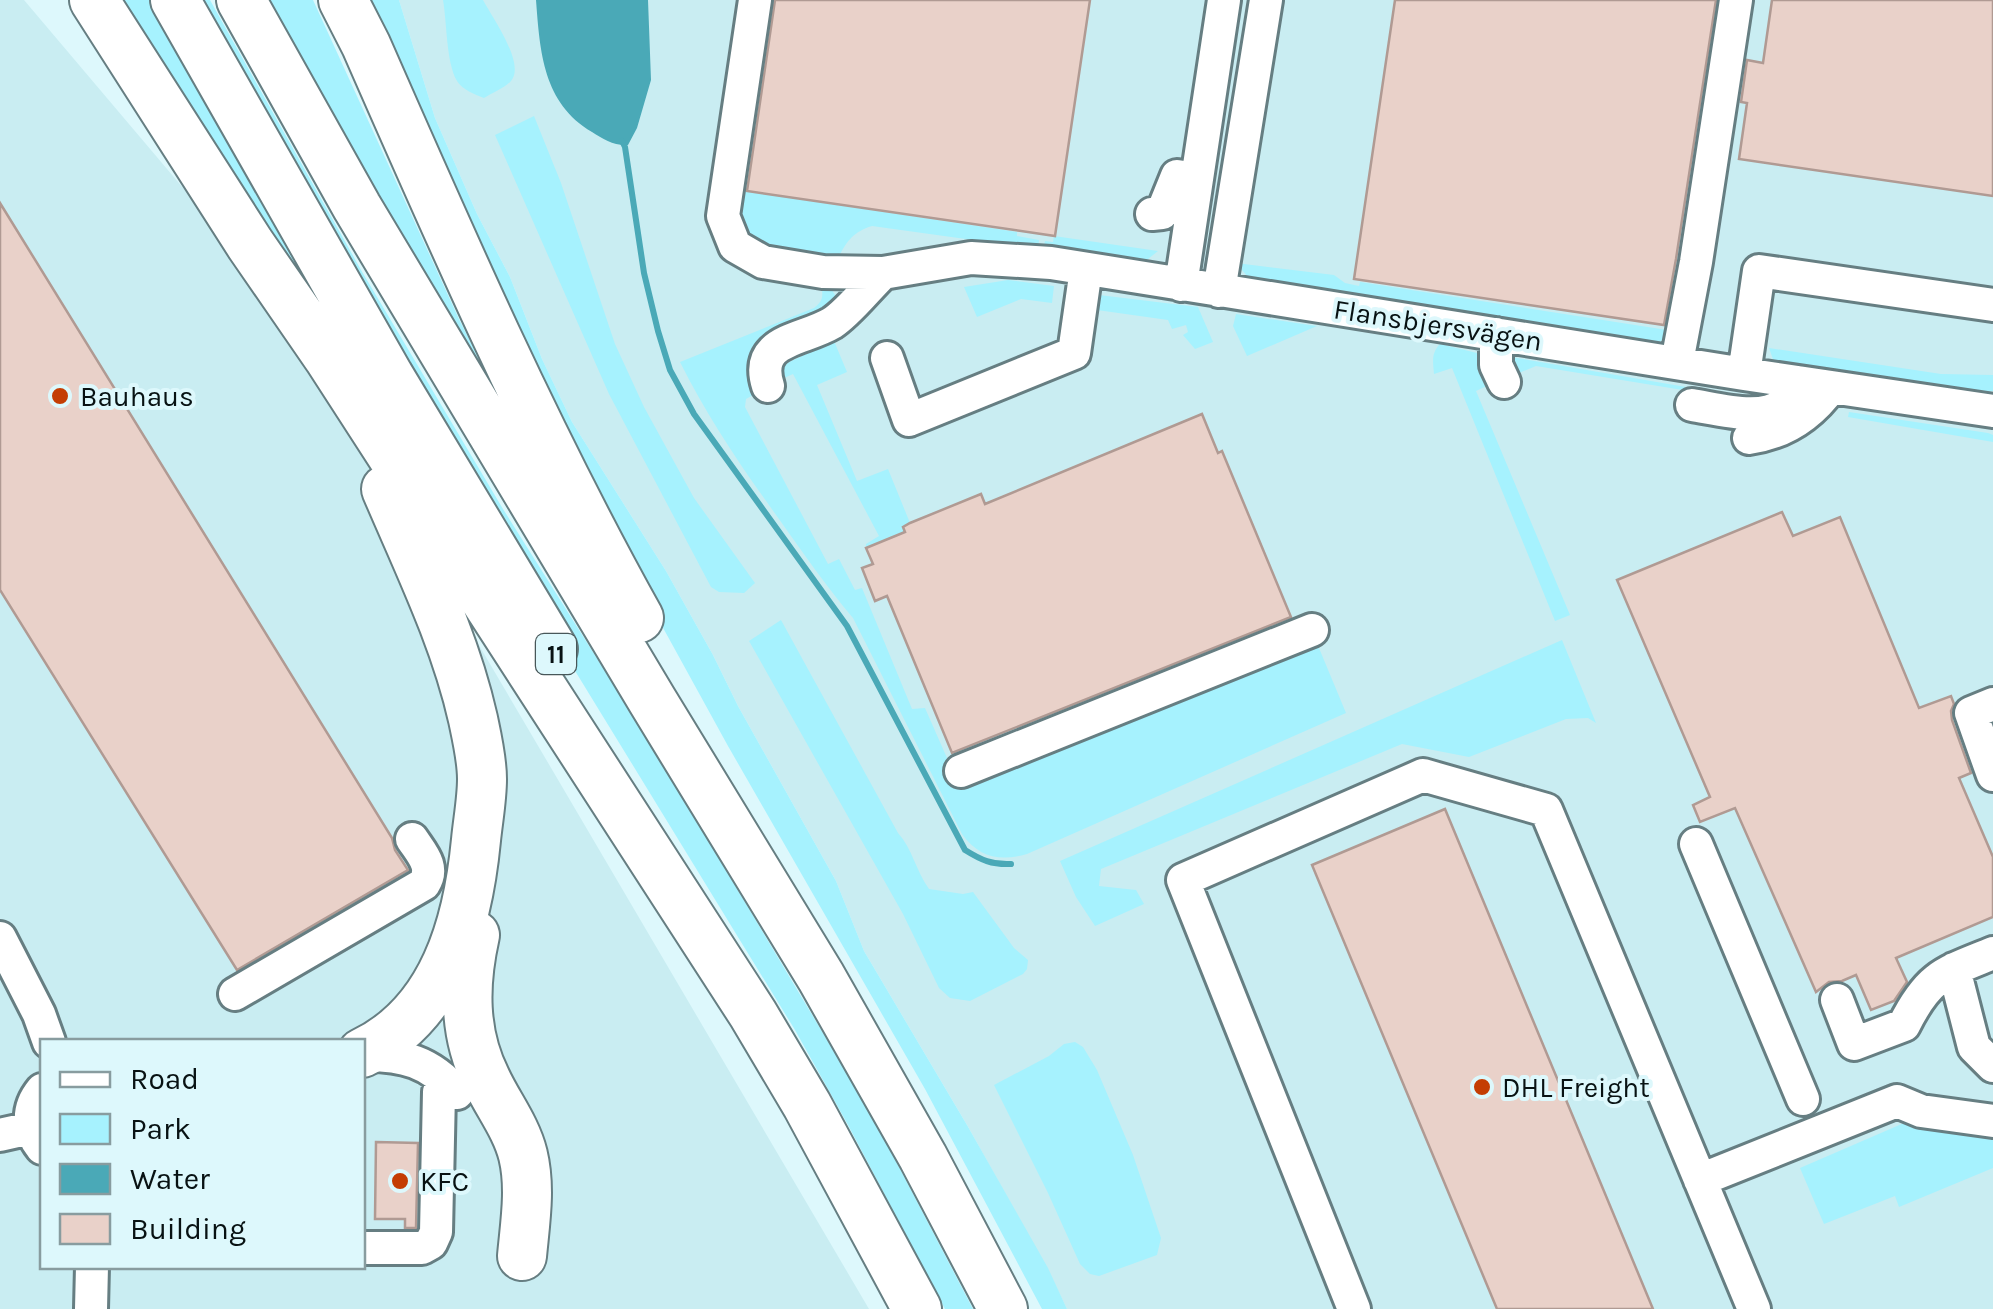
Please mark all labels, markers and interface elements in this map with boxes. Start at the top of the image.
street label: Flansbjersvägen [1331,292,1545,358]
place label: Bauhaus [80,380,194,413]
marker: Bauhaus [49,385,71,407]
road number: 11 [536,634,576,674]
legend [40,1039,365,1269]
text: Road [130,1061,199,1097]
place label: DHL Freight [1502,1071,1650,1104]
marker: DHL Freight [1471,1076,1493,1098]
text: Park [130,1111,191,1147]
text: Water [130,1161,210,1197]
place label: KFC [420,1165,469,1198]
marker: KFC [389,1170,411,1192]
text: Building [130,1211,246,1247]

